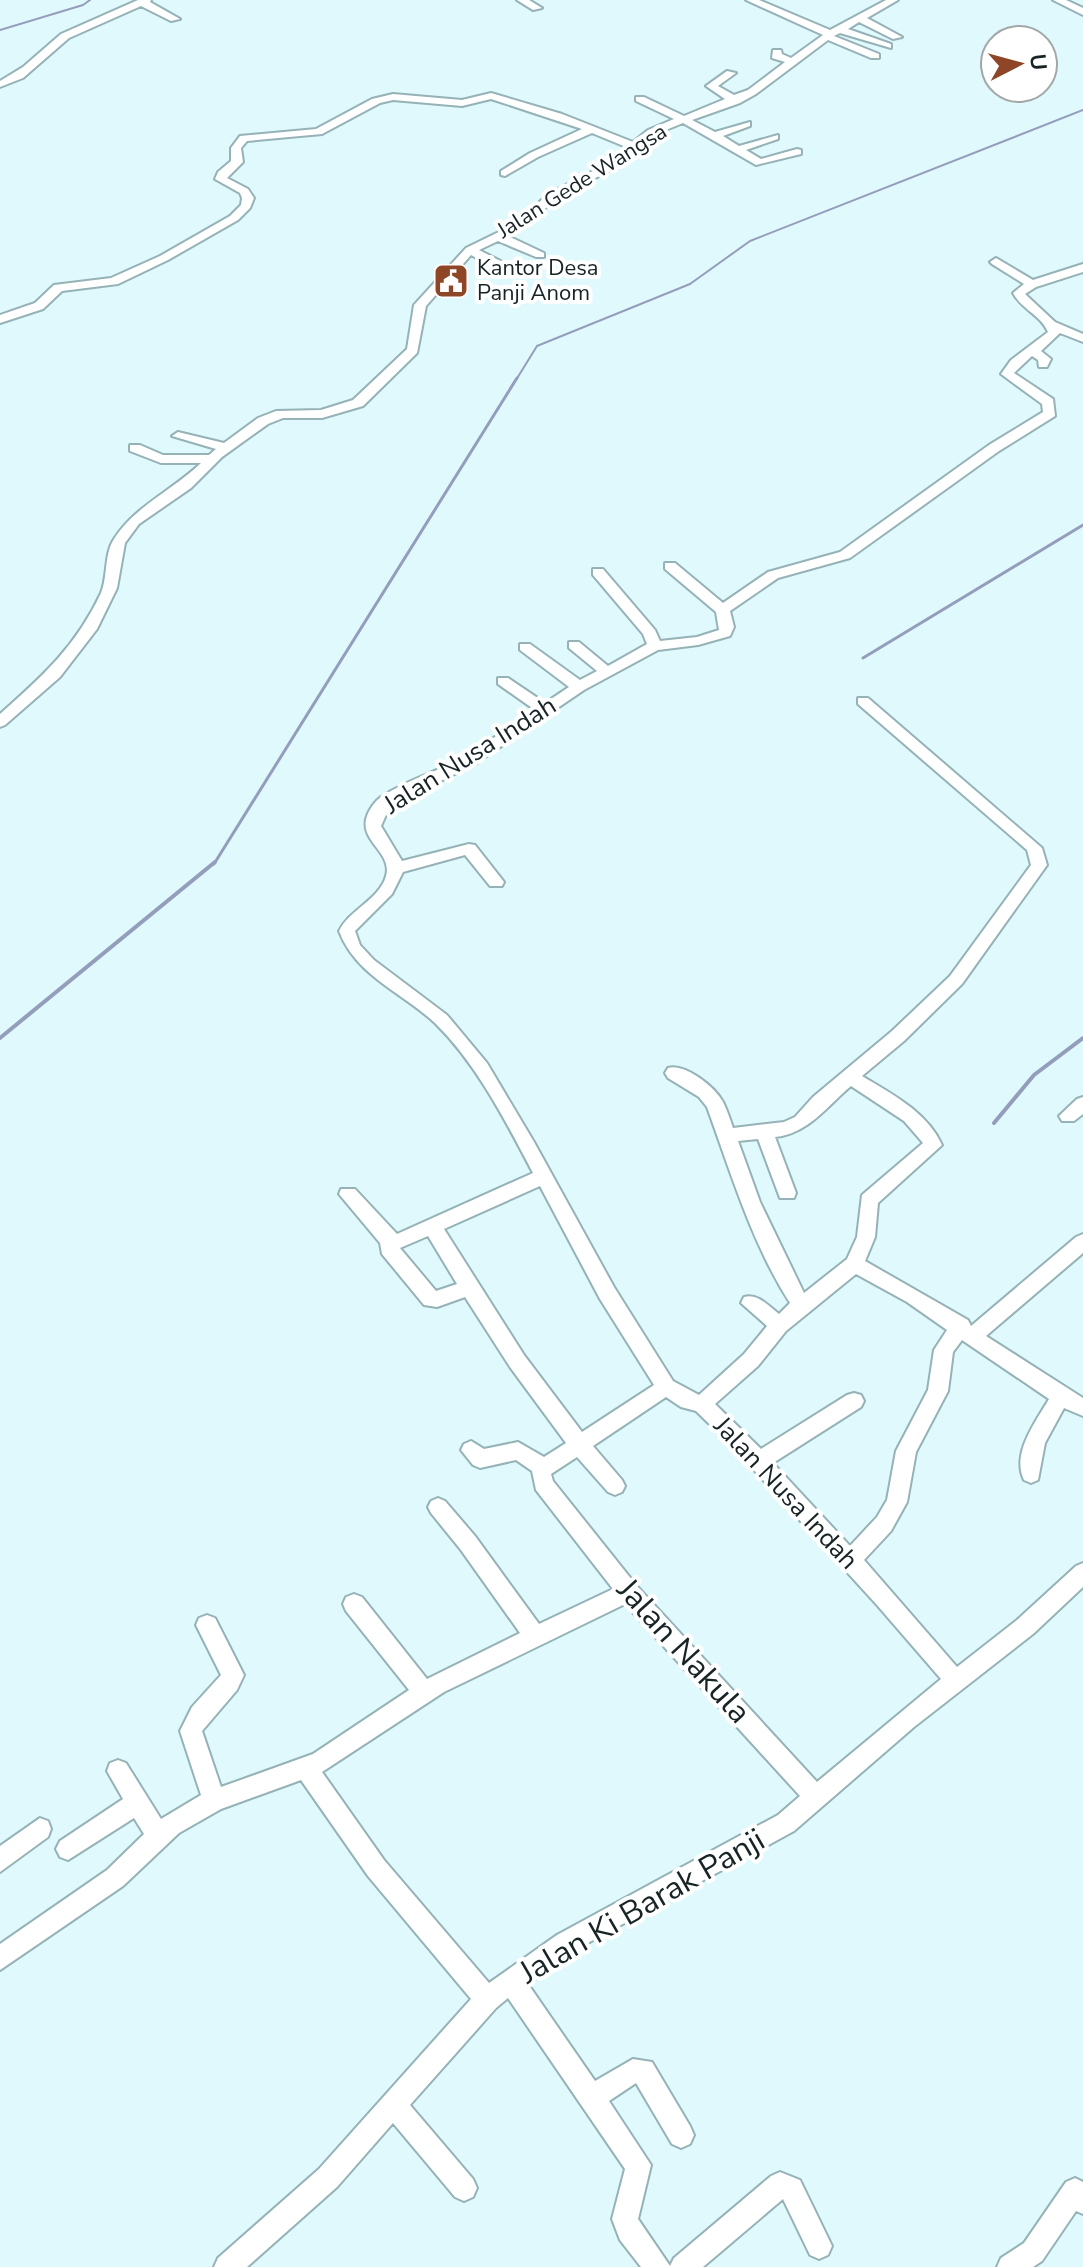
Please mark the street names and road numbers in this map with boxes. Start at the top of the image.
street label: Jalan Gede Wangsa [490,117,673,246]
street label: Jalan Nusa Indah [376,688,563,823]
street label: Jalan Nusa Indah [705,1408,866,1577]
street label: Jalan Nakula [607,1569,761,1733]
street label: Jalan Ki Barak Panji [511,1818,772,1994]

